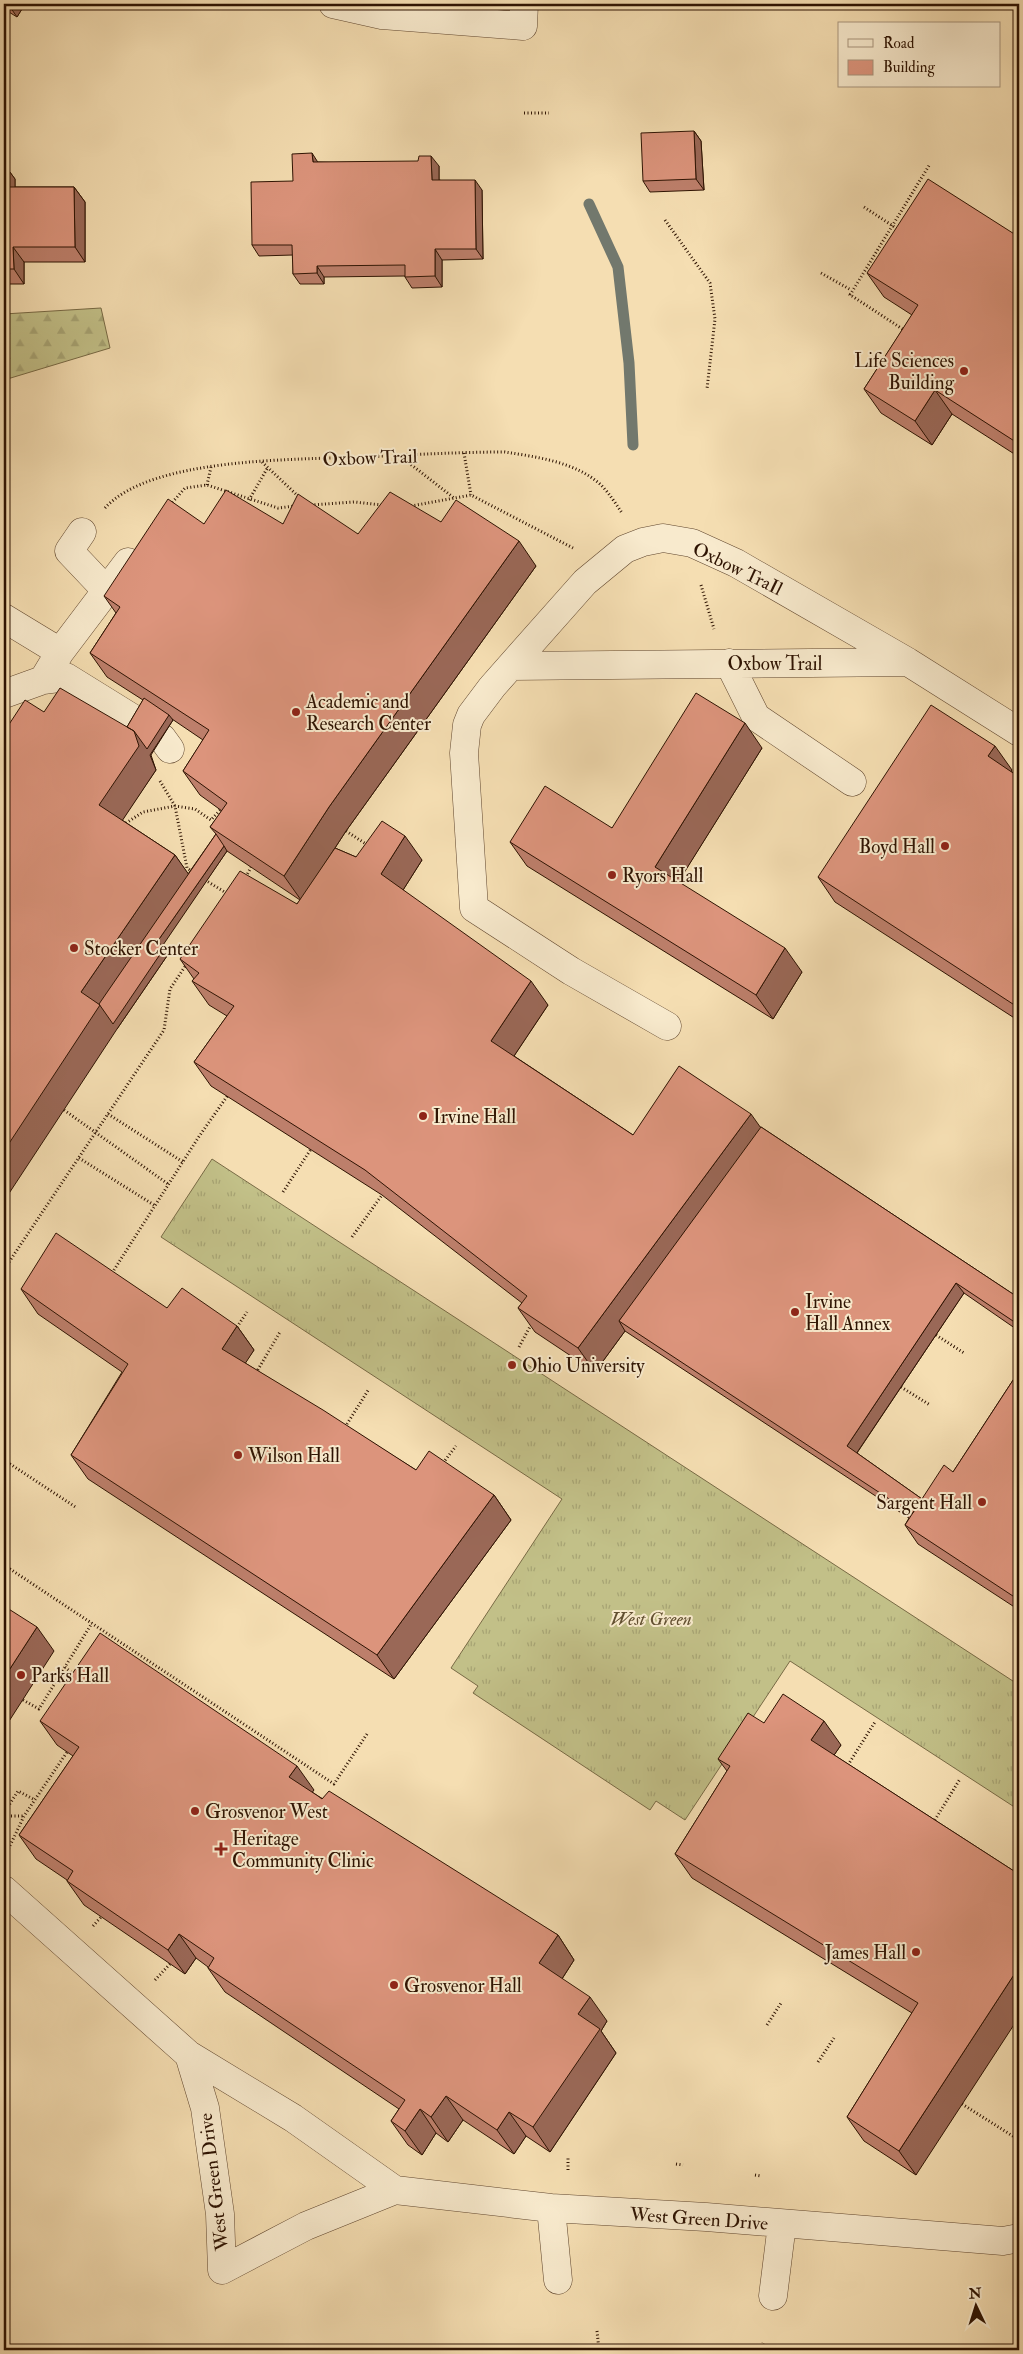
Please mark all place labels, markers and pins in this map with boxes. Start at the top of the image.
place label: Life Sciences Building [854,349,955,395]
marker: Life Sciences Building [958,365,970,377]
place label: Academic and Research Center [305,690,431,736]
marker: Academic and Research Center [290,706,302,718]
place label: Boyd Hall [859,835,935,859]
marker: Boyd Hall [939,840,951,852]
place label: Ryors Hall [622,864,703,888]
marker: Ryors Hall [606,869,618,881]
place label: Stocker Center [84,937,198,961]
marker: Stocker Center [68,942,80,954]
place label: Irvine Hall [433,1105,516,1129]
marker: Irvine Hall [417,1110,429,1122]
place label: Irvine Hall Annex [805,1290,891,1336]
marker: Irvine Hall Annex [789,1306,801,1318]
place label: Ohio University [522,1354,645,1378]
marker: Ohio University [506,1359,518,1371]
place label: Wilson Hall [247,1444,340,1468]
marker: Wilson Hall [232,1449,244,1461]
place label: Sargent Hall [876,1491,972,1515]
marker: Sargent Hall [976,1496,988,1508]
place label: Parks Hall [31,1664,109,1688]
marker: Parks Hall [15,1669,27,1681]
place label: Grosvenor West [205,1800,328,1824]
marker: Grosvenor West [189,1805,201,1817]
place label: Heritage Community Clinic [232,1827,374,1873]
marker: Heritage Community Clinic [214,1842,228,1856]
place label: James Hall [824,1941,906,1965]
marker: James Hall [910,1946,922,1958]
place label: Grosvenor Hall [404,1974,522,1998]
marker: Grosvenor Hall [388,1979,400,1991]

